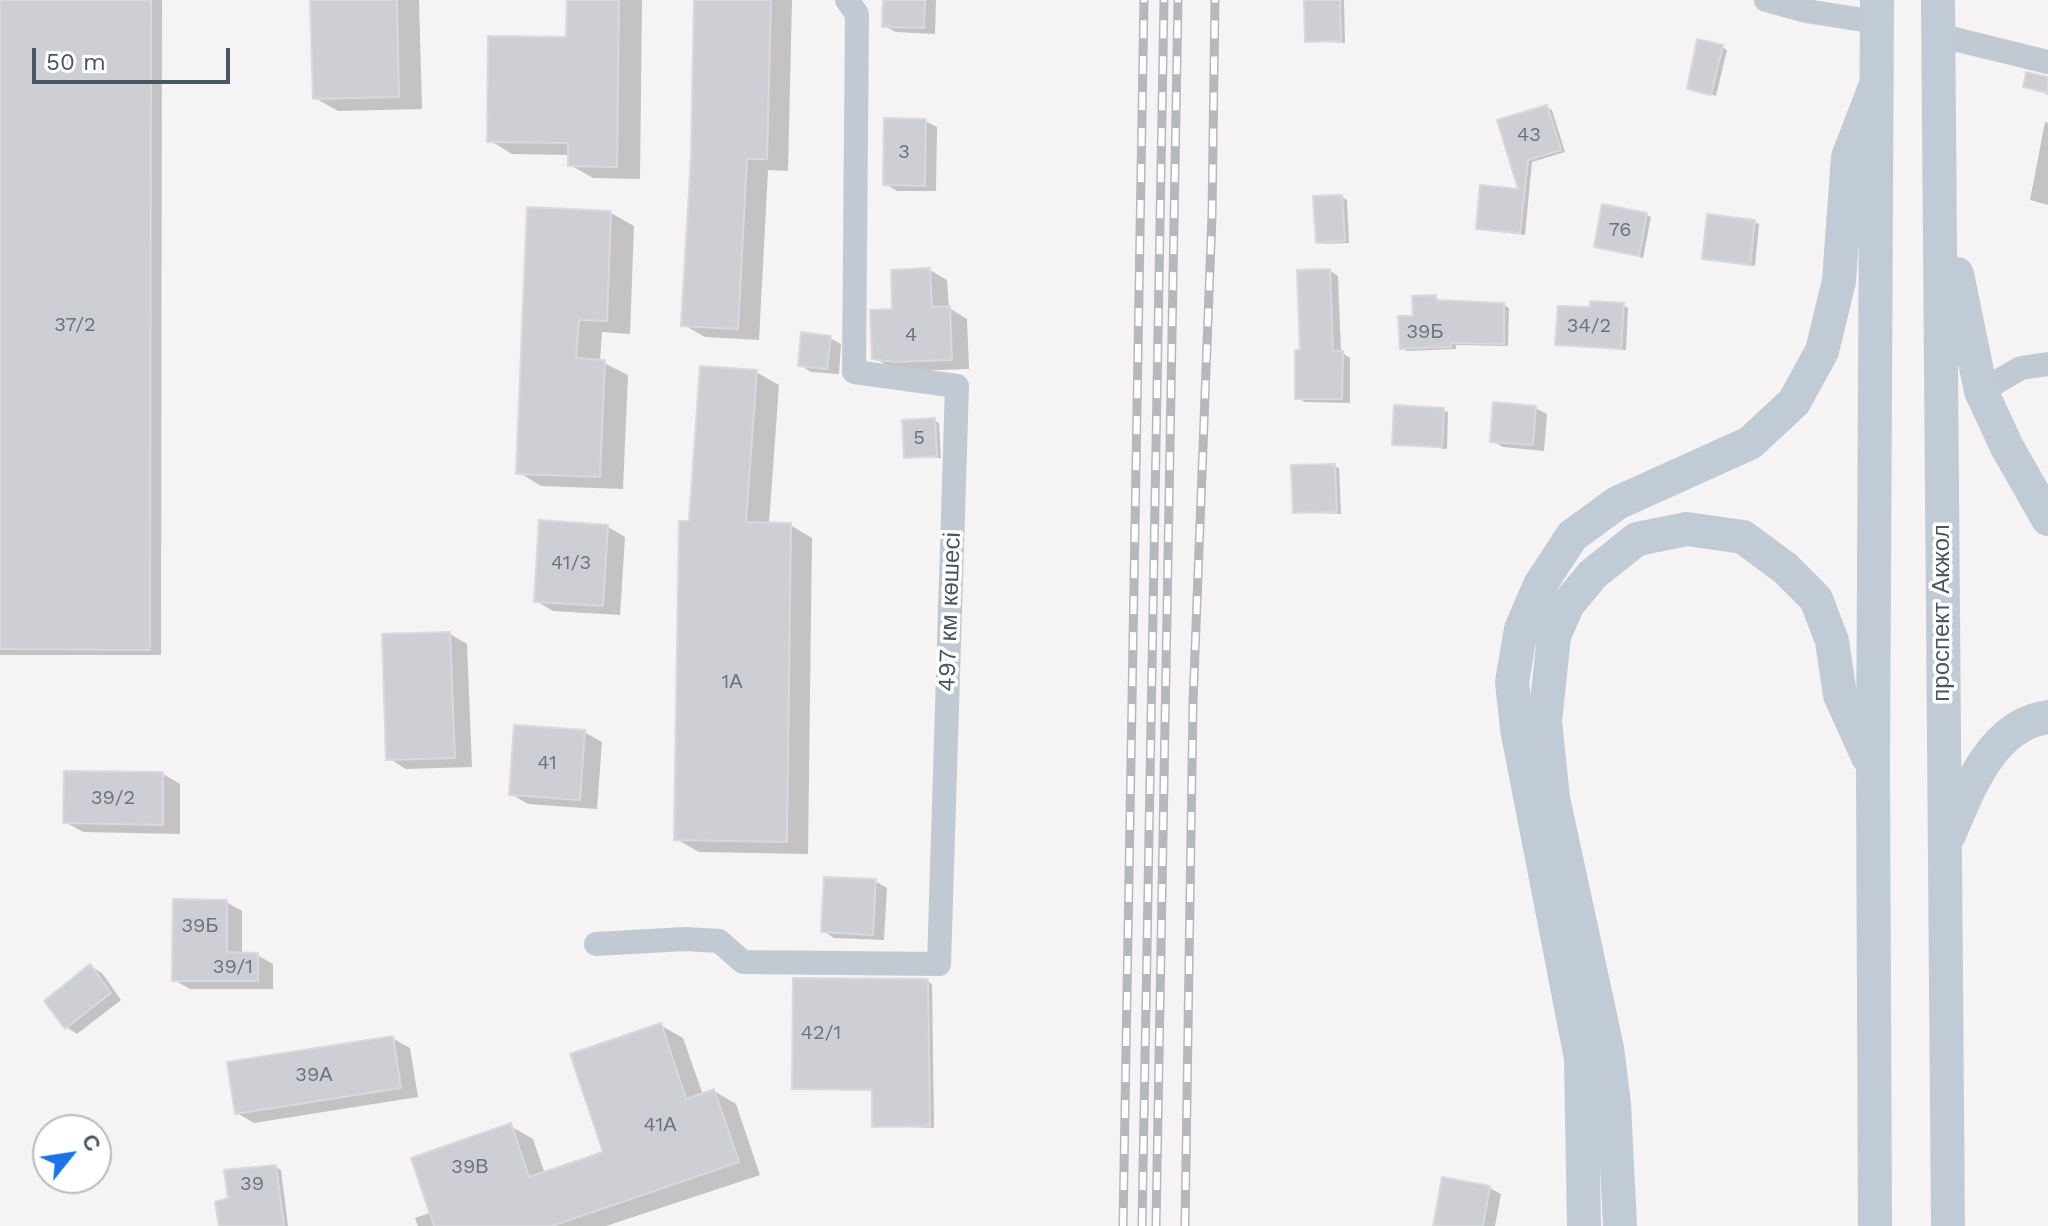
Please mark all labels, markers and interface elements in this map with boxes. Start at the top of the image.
scale bar [36,32,234,82]
text: 50 m [46,48,106,76]
house number: 43 [1517,123,1541,147]
house number: 3 [898,140,910,164]
house number: 76 [1609,218,1631,242]
house number: 37/2 [54,313,96,337]
house number: 34/2 [1567,314,1611,338]
house number: 39Б [1406,320,1444,344]
house number: 4 [905,323,917,347]
house number: 5 [913,426,925,450]
street label: проспект Акжол [1928,524,1956,702]
street label: 497 км көшесі [933,532,967,692]
house number: 41/3 [551,551,591,575]
house number: 1А [721,670,743,694]
house number: 41 [537,751,557,775]
house number: 39/2 [91,786,135,810]
house number: 39Б [181,914,219,938]
house number: 39/1 [213,955,253,979]
house number: 42/1 [801,1021,841,1045]
house number: 39А [295,1063,333,1087]
house number: 41А [643,1113,677,1137]
north arrow [32,1114,112,1194]
text: С [77,1130,106,1156]
house number: 39В [451,1155,489,1179]
house number: 39 [240,1172,264,1196]

